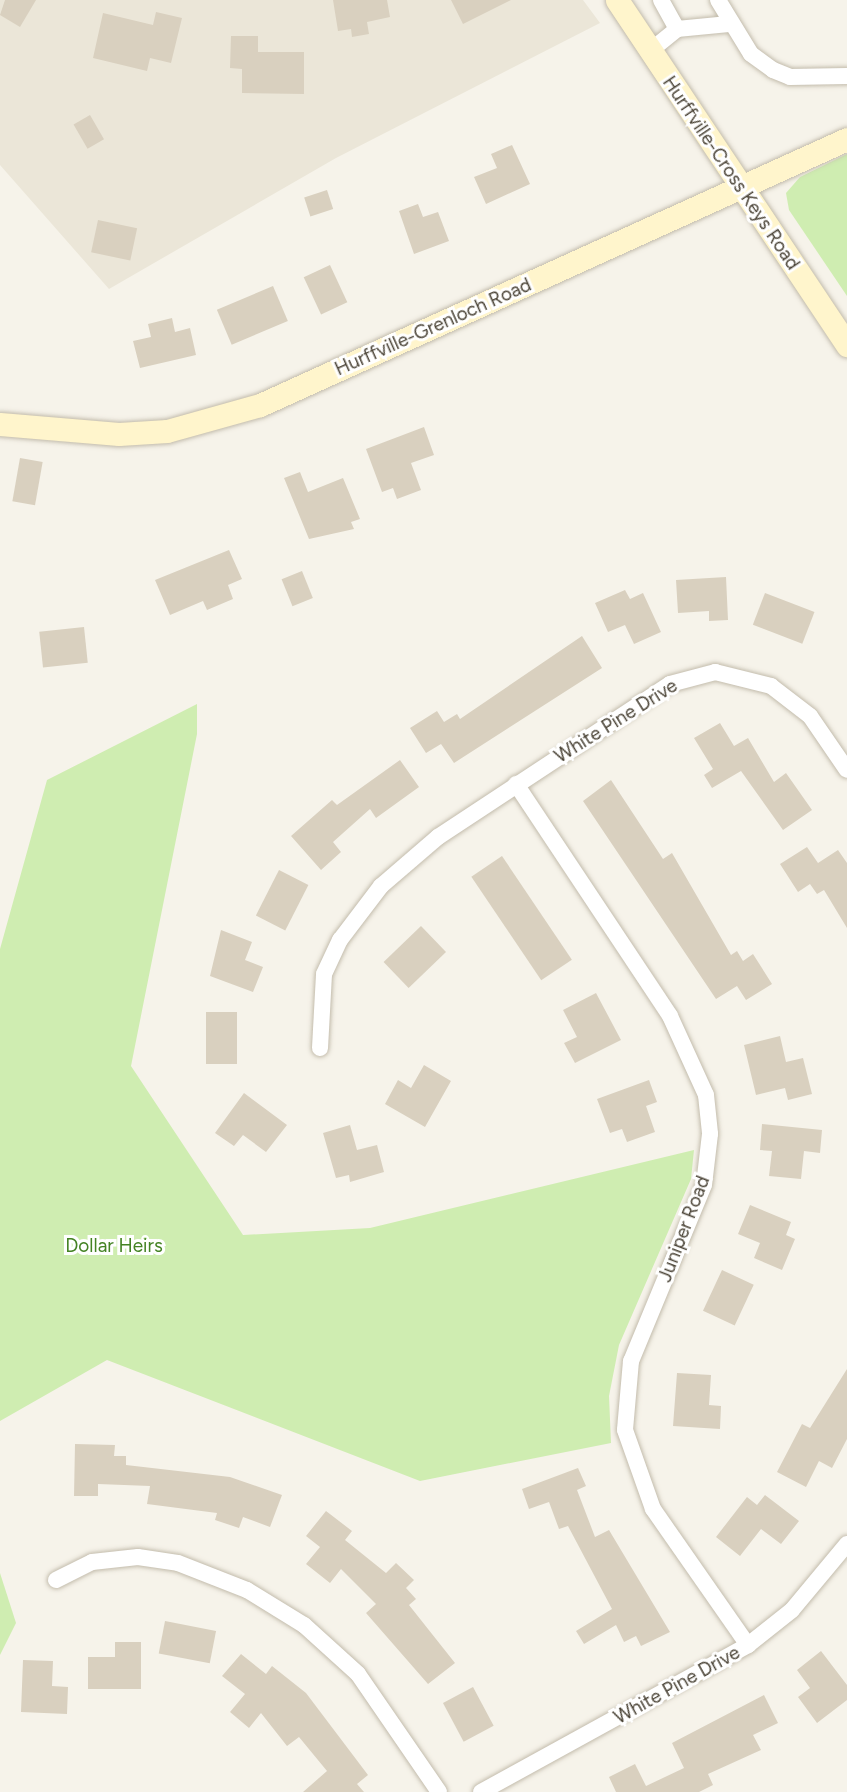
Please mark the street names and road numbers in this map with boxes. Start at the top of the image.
street label: Hurffville-Cross Keys Road [658,72,804,274]
street label: Hurffville-Grenloch Road [331,273,535,381]
street label: White Pine Drive [550,674,682,768]
street label: Juniper Road [653,1173,715,1285]
street label: White Pine Drive [610,1641,744,1729]

